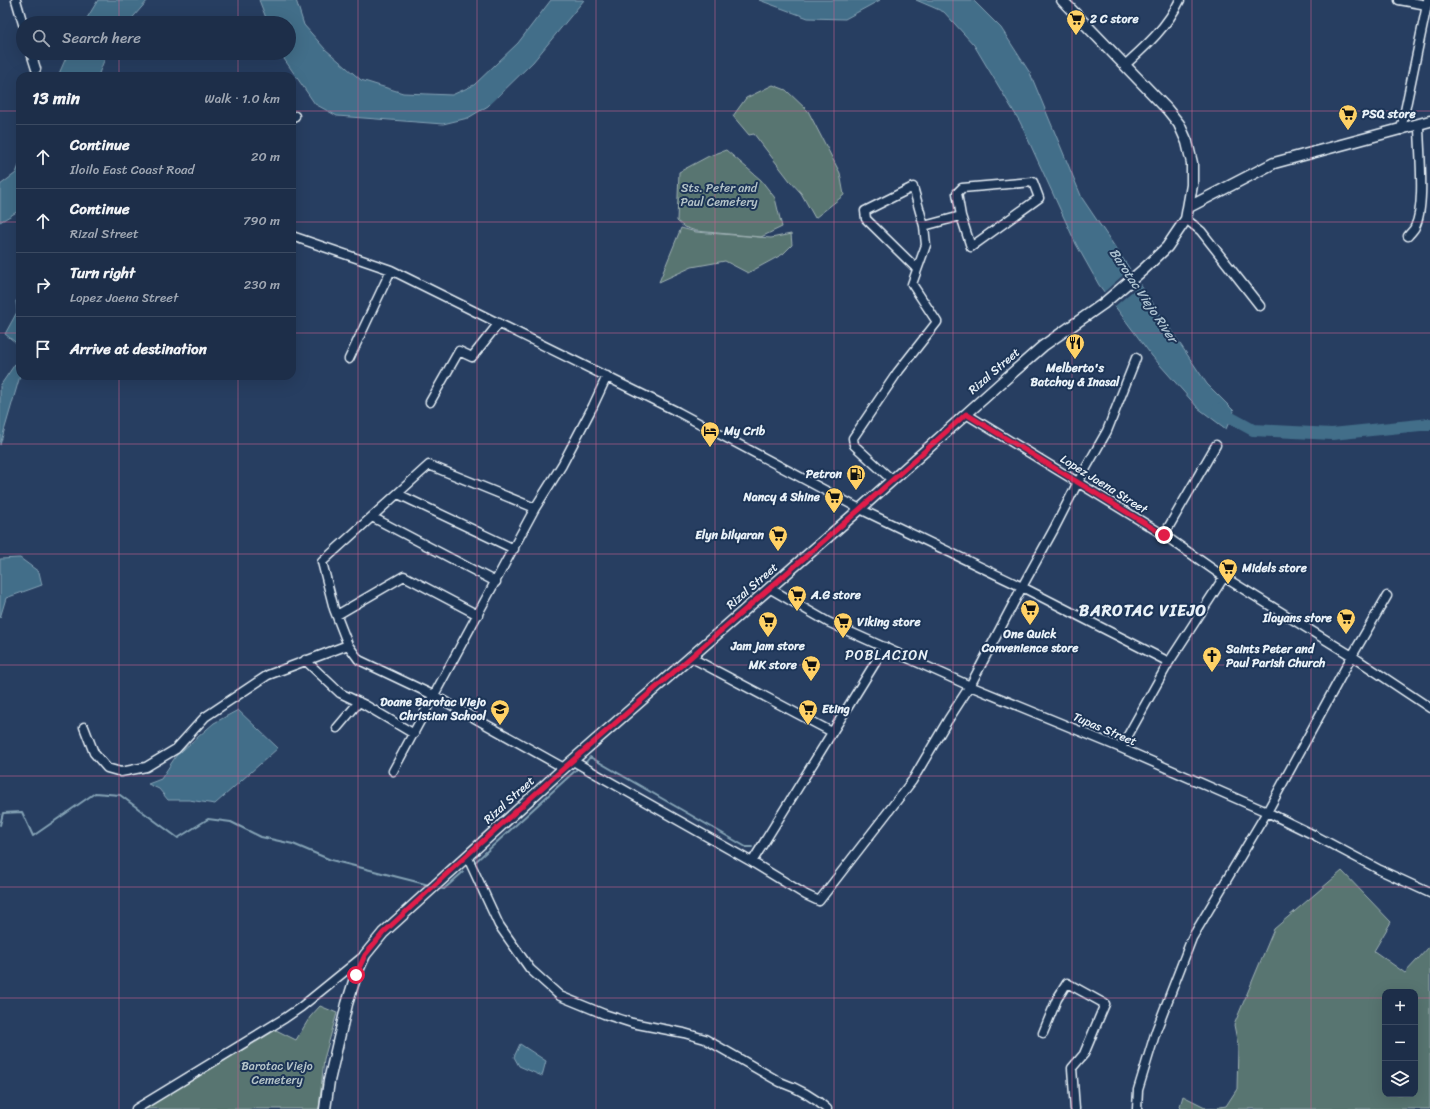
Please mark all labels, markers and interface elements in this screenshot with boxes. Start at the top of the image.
supermarket icon: 2 C store [1065,8,1087,36]
place label: 2 C store [1089,8,1139,30]
search box [16,16,296,60]
text: Search here [62,25,141,51]
icon: search [30,27,52,49]
text: 13 min [32,83,80,113]
text: Walk · 1.0 km [205,87,280,110]
supermarket icon: PSQ store [1337,103,1359,131]
place label: PSQ store [1362,103,1416,125]
text: Continue [70,132,130,158]
text: 20 m [251,145,280,168]
icon: ahead [32,146,54,168]
text: Iloilo East Coast Road [70,158,194,181]
park label: Sts. Peter and Paul Cemetery [680,177,758,213]
text: Continue [70,196,130,222]
text: 790 m [243,209,280,232]
icon: ahead [32,210,54,232]
text: Rizal Street [70,222,139,245]
water label: Barotac Viejo River [1103,243,1185,350]
text: Turn right [70,260,135,286]
text: 230 m [244,273,280,296]
icon: right [32,274,54,296]
text: Lopez Jaena Street [70,286,178,309]
restaurant icon: Melberto's Batchoy & Inasal [1064,332,1086,360]
text: Arrive at destination [70,336,207,362]
icon: arrive [32,338,54,360]
street label: Rizal Street [963,342,1025,400]
place label: Melberto's Batchoy & Inasal [1031,357,1120,393]
hotel icon: My Crib [699,420,721,448]
place label: My Crib [723,420,766,442]
street label: Lopez Jaena Street [1056,448,1153,520]
place label: Petron [806,463,842,485]
fuel station icon: Petron [845,463,867,491]
place label: Nancy & Shine [742,486,821,508]
supermarket icon: Nancy & Shine [823,486,845,514]
place label: Elyn bilyaran [695,524,765,546]
supermarket icon: Elyn bilyaran [767,524,789,552]
route end [1155,526,1173,544]
street label: Rizal Street [721,557,783,615]
supermarket icon: Midels store [1217,557,1239,585]
place label: Midels store [1241,557,1308,579]
supermarket icon: A.G store [786,584,808,612]
place label: A.G store [810,584,862,606]
district label: BAROTAC VIEJO [1079,596,1207,625]
supermarket icon: One Quick Convenience store [1019,598,1041,626]
place label: Ilayans store [1262,607,1333,629]
supermarket icon: Ilayans store [1335,607,1357,635]
supermarket icon: Jam jam store [757,610,779,638]
supermarket icon: Viking store [832,611,854,639]
place label: Viking store [857,611,921,633]
place label: One Quick Convenience store [981,623,1079,659]
place label: Jam jam store [730,635,806,657]
place label: Saints Peter and Paul Parish Church [1225,638,1326,674]
district label: POBLACION [845,643,929,668]
church icon: Saints Peter and Paul Parish Church [1201,645,1223,673]
place label: MK store [748,654,798,676]
supermarket icon: MK store [800,654,822,682]
place label: Doane Barotac Viejo Christian School [380,691,487,727]
school or university icon: Doane Barotac Viejo Christian School [489,698,511,726]
supermarket icon: Eting [797,698,819,726]
place label: Eting [822,698,850,720]
street label: Tupas Street [1070,706,1140,752]
street label: Rizal Street [478,771,540,829]
route start [347,966,365,984]
map controls [1382,989,1418,1097]
button: + [1382,989,1418,1025]
button: − [1382,1025,1418,1061]
park label: Barotac Viejo Cemetery [241,1055,313,1091]
button: layers [1382,1061,1418,1097]

